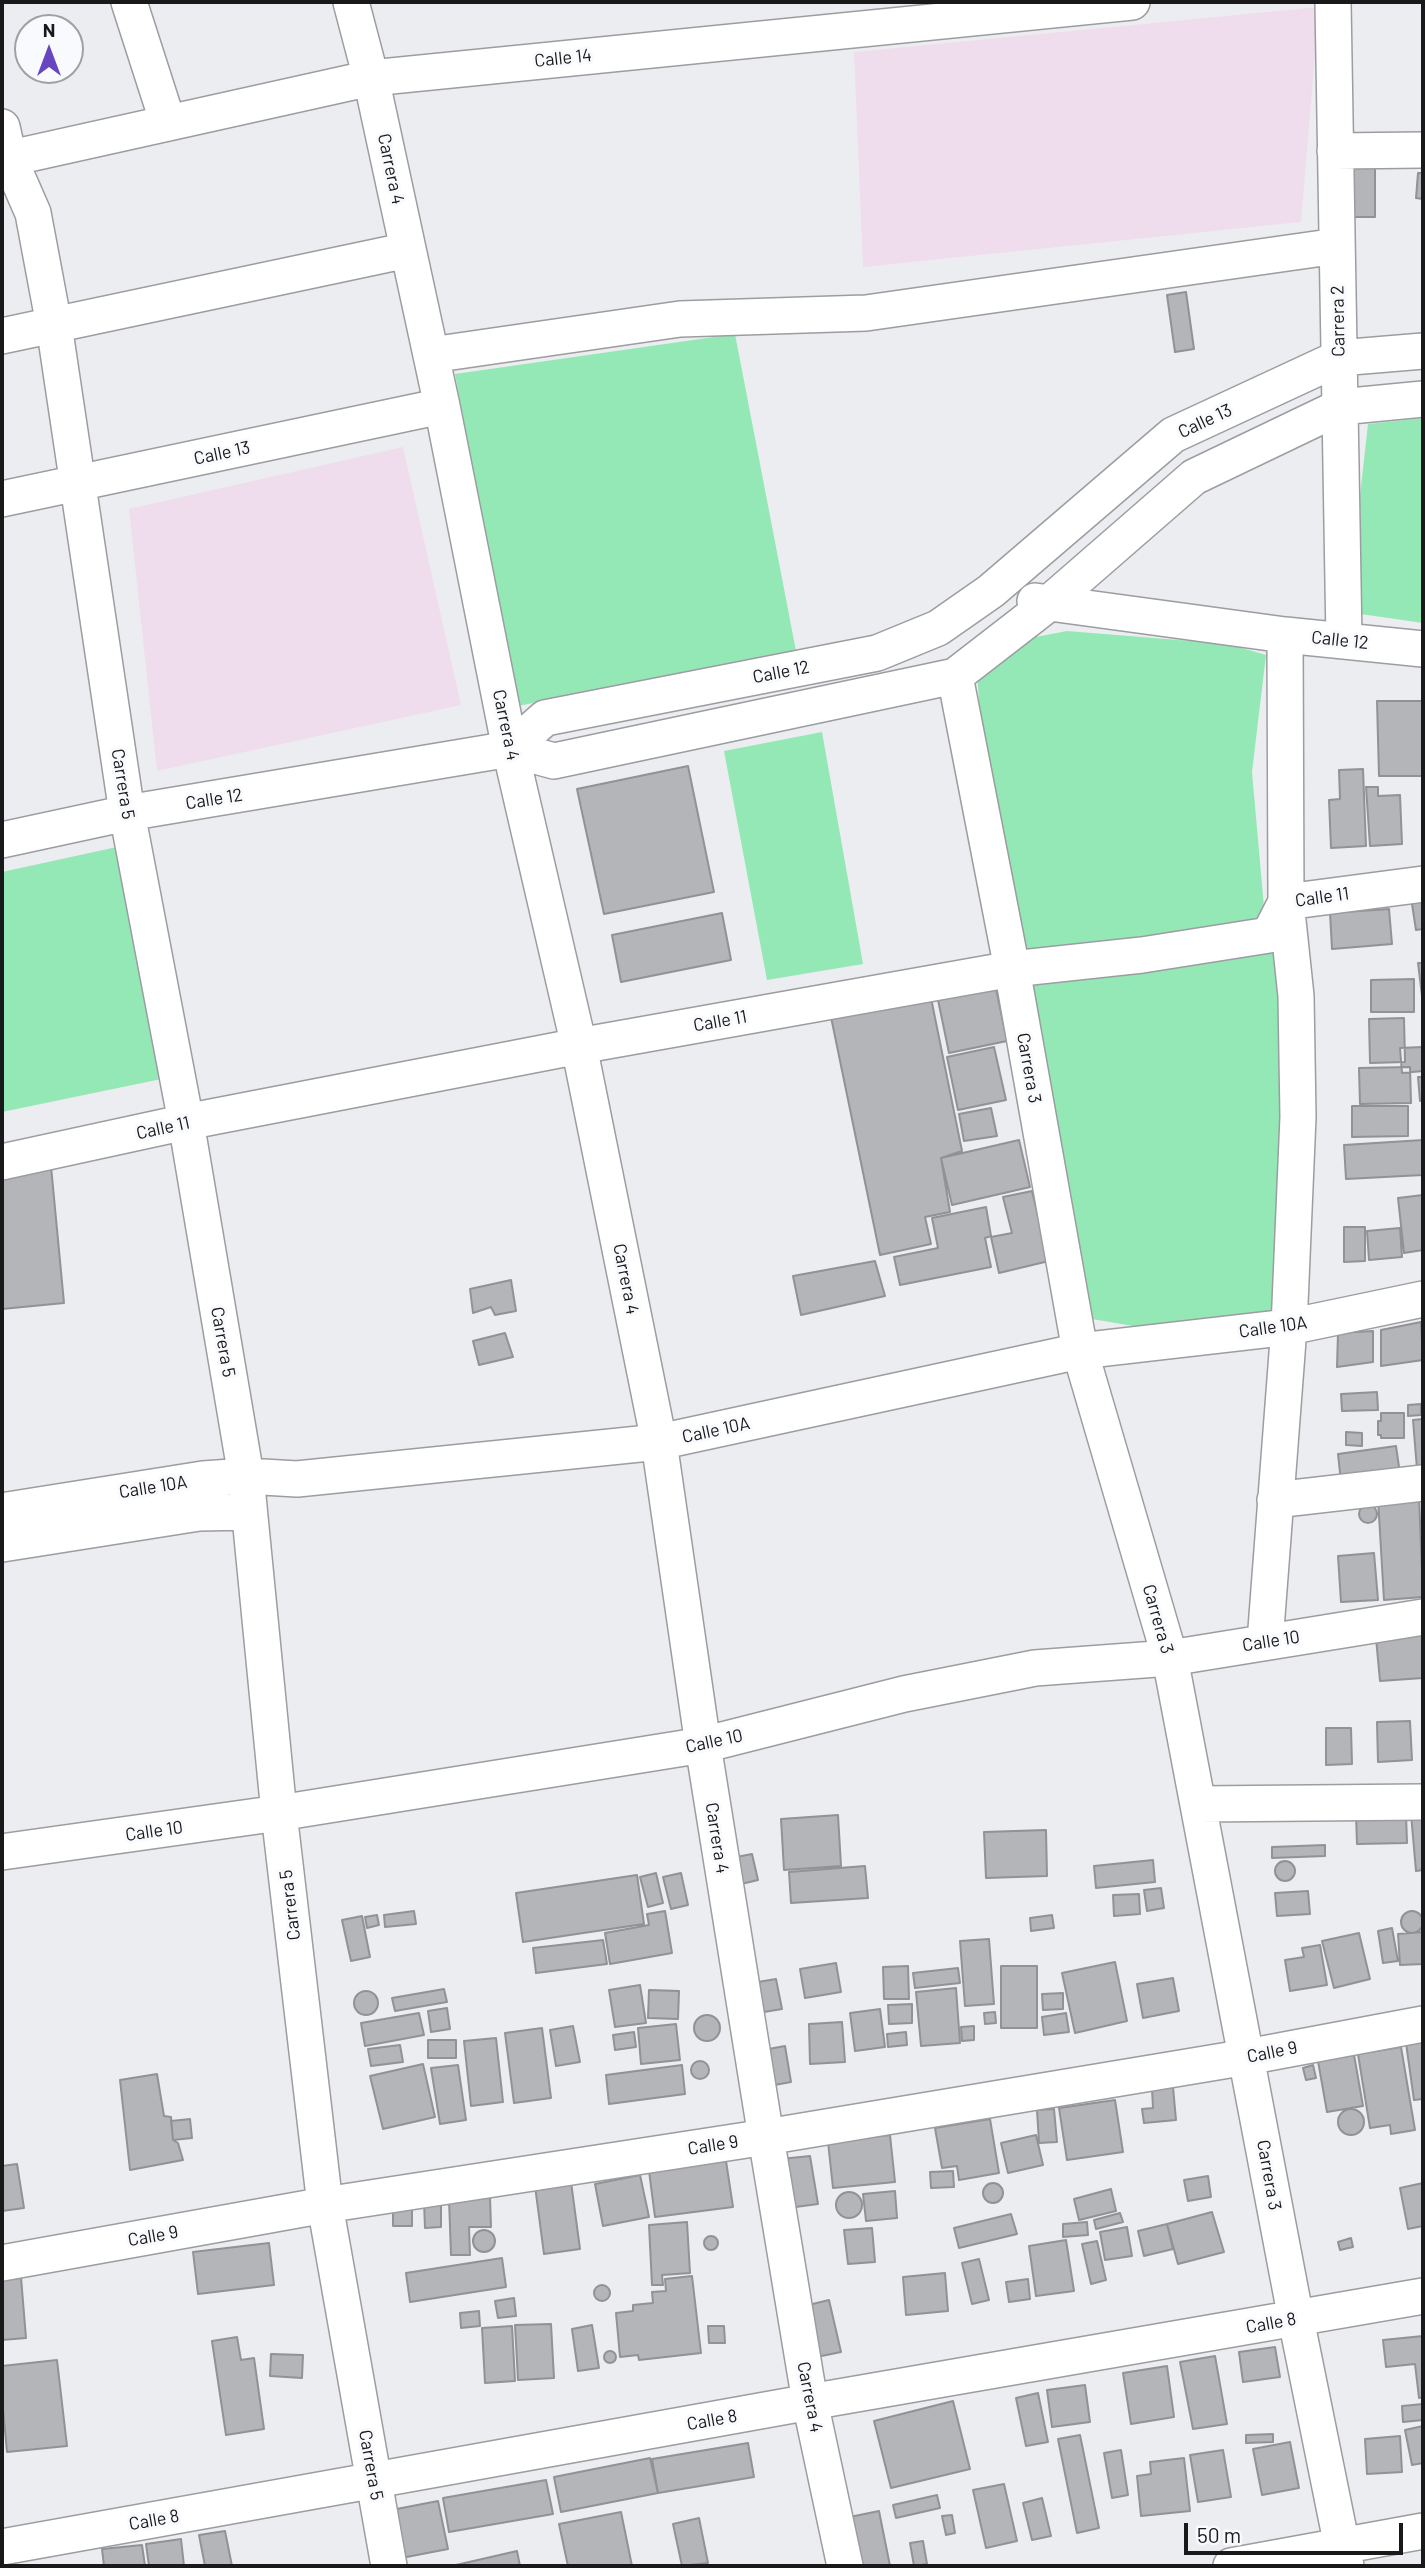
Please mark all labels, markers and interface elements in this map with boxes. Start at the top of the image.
north arrow [14,14,84,84]
text: N [43,18,55,41]
street label: Calle 14 [533,44,593,72]
street label: Carrera 4 [373,132,409,206]
street label: Carrera 2 [1327,285,1349,357]
street label: Calle 13 [1175,399,1235,443]
street label: Calle 13 [192,437,252,469]
street label: Calle 12 [1310,626,1370,654]
street label: Calle 12 [751,656,811,688]
street label: Carrera 4 [488,688,524,762]
street label: Carrera 5 [107,747,139,821]
street label: Calle 12 [184,784,244,814]
street label: Calle 11 [1294,883,1350,911]
street label: Calle 11 [691,1006,749,1036]
street label: Carrera 3 [1012,1031,1046,1105]
street label: Calle 11 [134,1112,192,1144]
street label: Carrera 4 [609,1242,643,1316]
street label: Carrera 5 [206,1305,240,1379]
street label: Calle 10A [1237,1312,1309,1342]
street label: Calle 10A [680,1412,752,1448]
street label: Calle 10A [117,1471,189,1503]
street label: Carrera 3 [1138,1582,1178,1656]
street label: Calle 10 [1241,1626,1301,1656]
street label: Calle 10 [683,1724,745,1758]
street label: Carrera 4 [701,1801,733,1875]
street label: Calle 10 [124,1816,184,1846]
street label: Carrera 5 [275,1868,305,1942]
street label: Calle 9 [1245,2037,1299,2067]
street label: Calle 9 [686,2130,740,2160]
street label: Carrera 3 [1252,2138,1286,2212]
street label: Calle 9 [126,2221,180,2251]
street label: Calle 8 [1244,2308,1298,2338]
street label: Carrera 4 [793,2360,827,2434]
street label: Calle 8 [685,2405,739,2435]
street label: Carrera 5 [354,2428,388,2502]
street label: Calle 8 [127,2505,181,2535]
scale bar [1187,2508,1406,2552]
text: 50 m [1197,2522,1241,2547]

